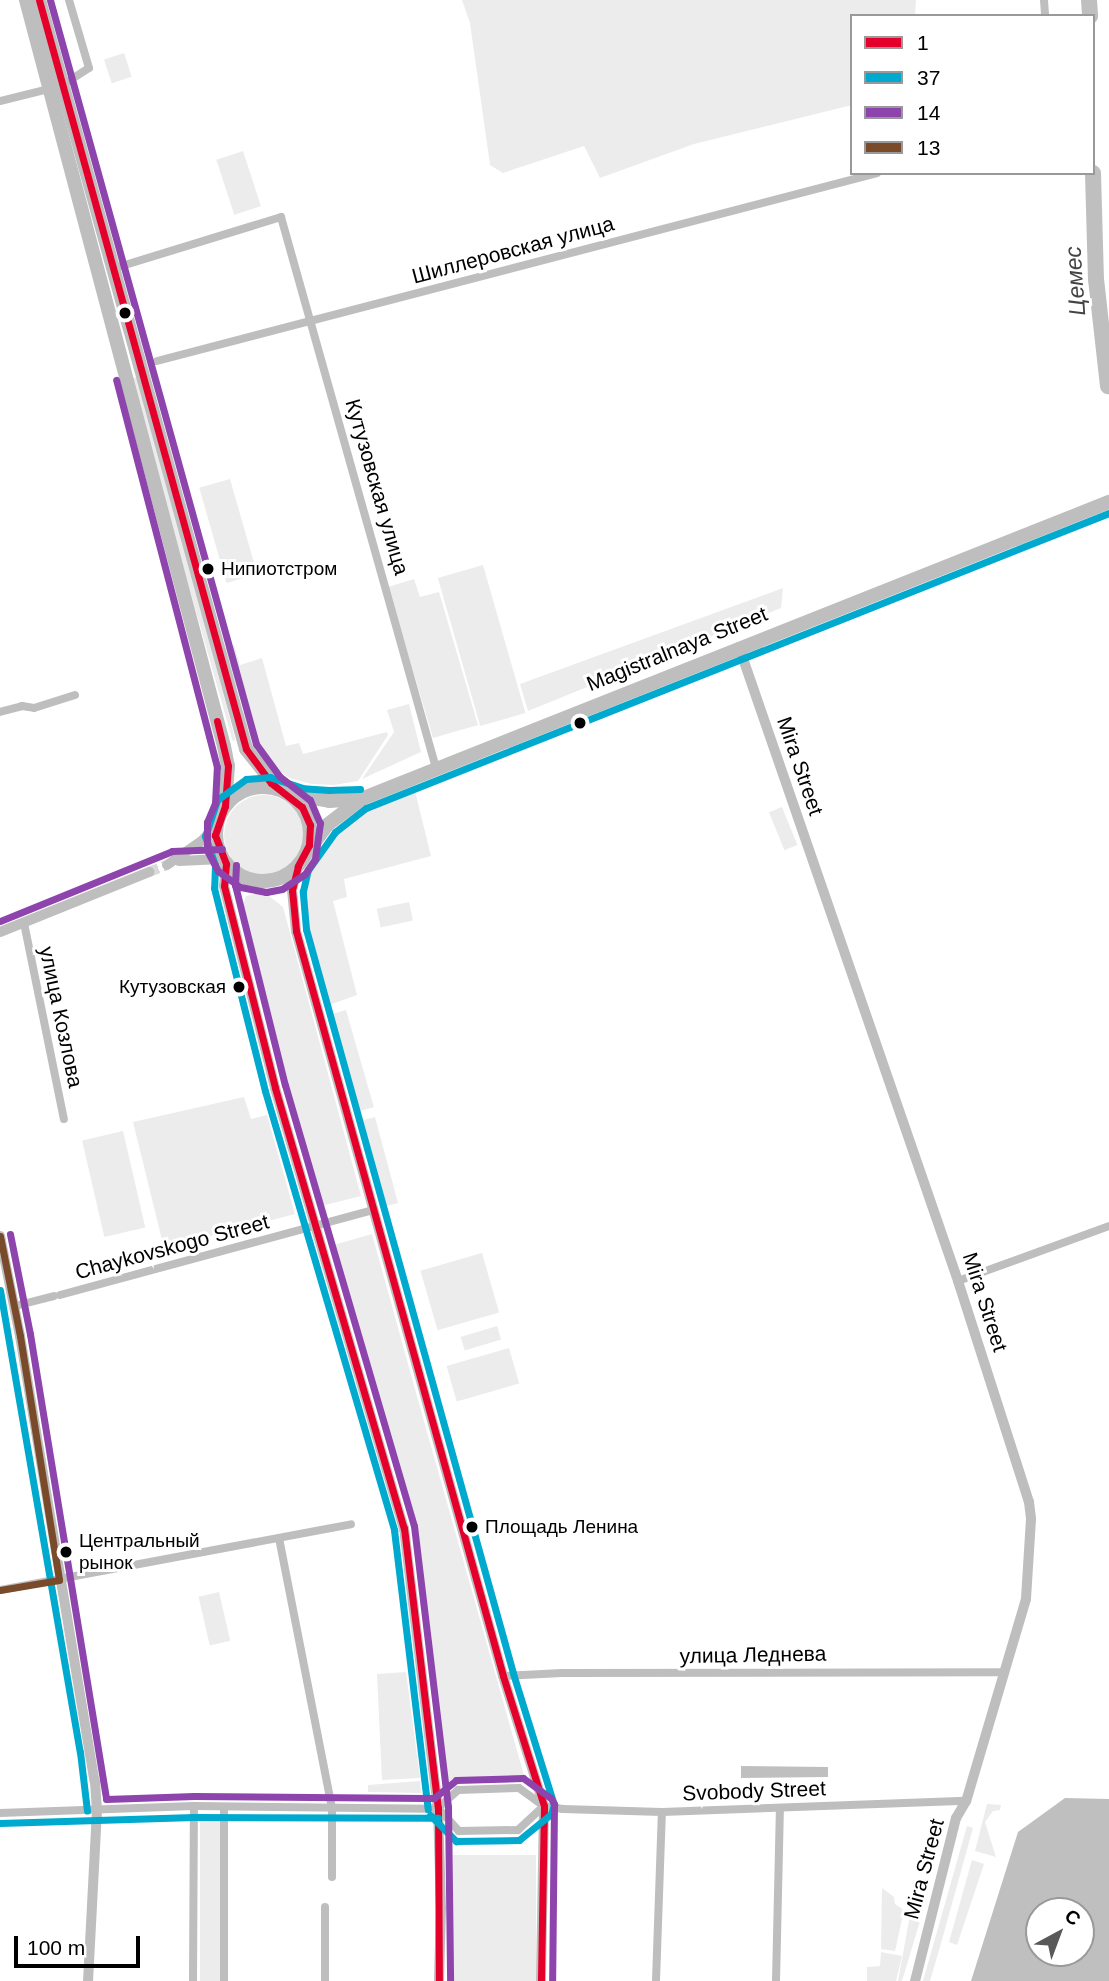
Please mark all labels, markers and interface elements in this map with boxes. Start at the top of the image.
legend [850,14,1095,175]
text: 1 [917,31,929,54]
text: 37 [917,66,940,89]
text: 14 [917,101,940,124]
text: 13 [917,136,940,159]
street label: Шиллеровская улица [409,211,617,289]
water label: Цемес [1059,245,1091,317]
unlabelled marker [118,306,132,320]
street label: Кутузовская улица [340,396,414,578]
place label: Нипиотстром [221,558,337,580]
marker: Нипиотстром [201,562,215,576]
street label: Magistralnaya Street [583,601,771,697]
street label: Mira Street [771,713,829,819]
unlabelled marker [573,716,587,730]
street label: улица Козлова [34,944,88,1090]
place label: Кутузовская [119,976,226,998]
marker: Кутузовская [232,980,246,994]
street label: Chaykovskogo Street [72,1209,272,1285]
street label: Mira Street [957,1249,1013,1355]
place label: Площадь Ленина [485,1516,638,1538]
marker: Площадь Ленина [465,1520,479,1534]
place label: Центральный рынок [79,1530,200,1574]
marker: Центральный рынок [59,1545,73,1559]
street label: улица Леднева [679,1641,827,1669]
street label: Svobody Street [682,1776,826,1806]
street label: Mira Street [899,1816,949,1922]
north arrow [1025,1897,1095,1967]
text: С [1061,1905,1085,1930]
scale bar [18,1922,144,1966]
text: 100 m [27,1936,85,1959]

